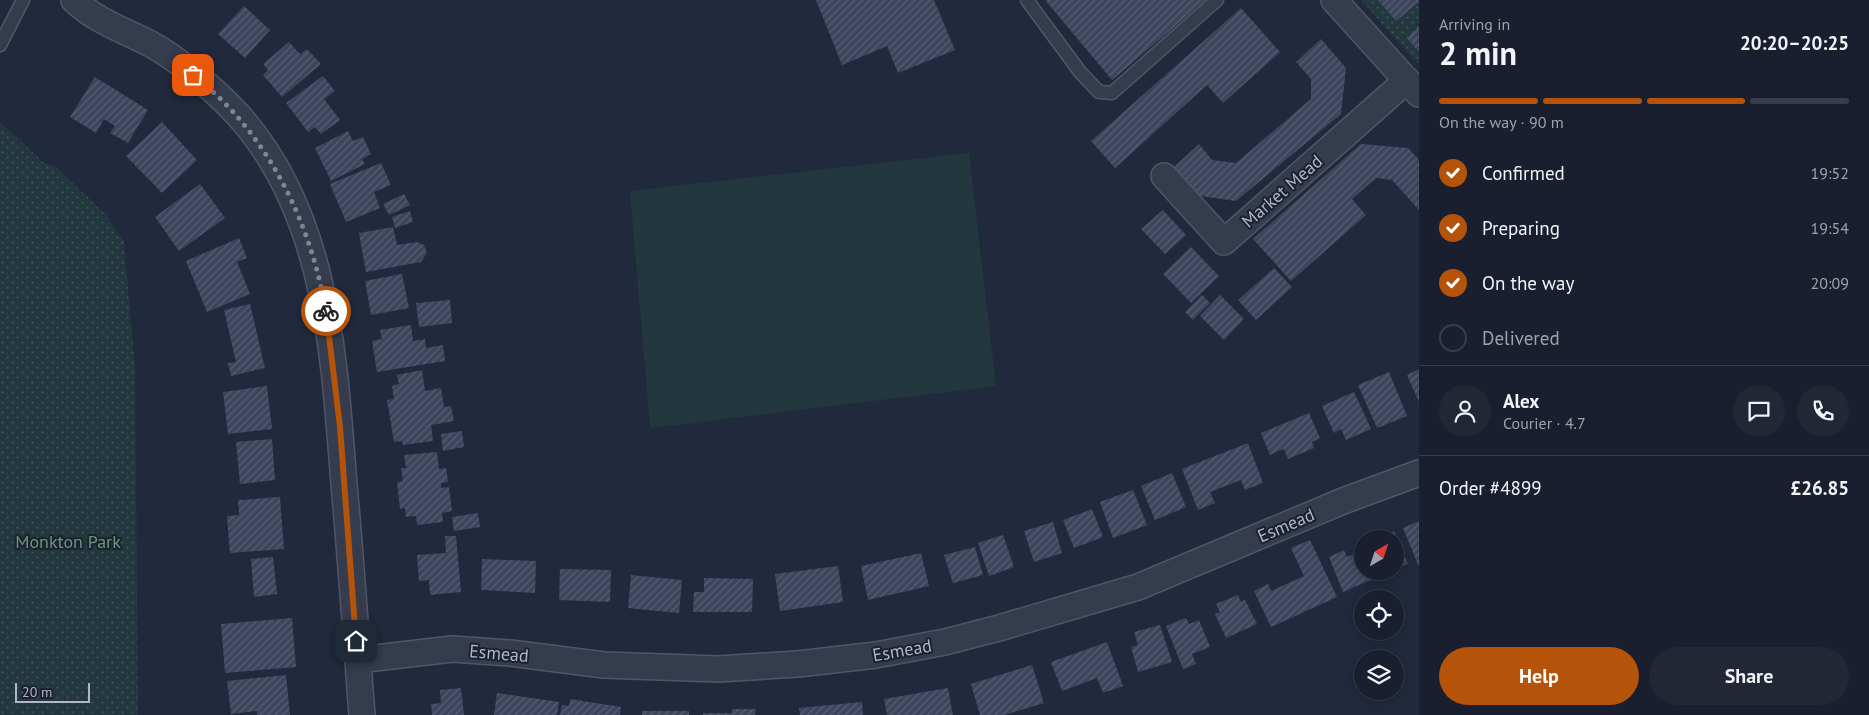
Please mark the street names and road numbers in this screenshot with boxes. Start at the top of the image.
street label: Market Mead [1237,150,1327,232]
street label: Esmead [1254,503,1318,547]
street label: Esmead [871,633,933,667]
street label: Esmead [468,639,530,667]

